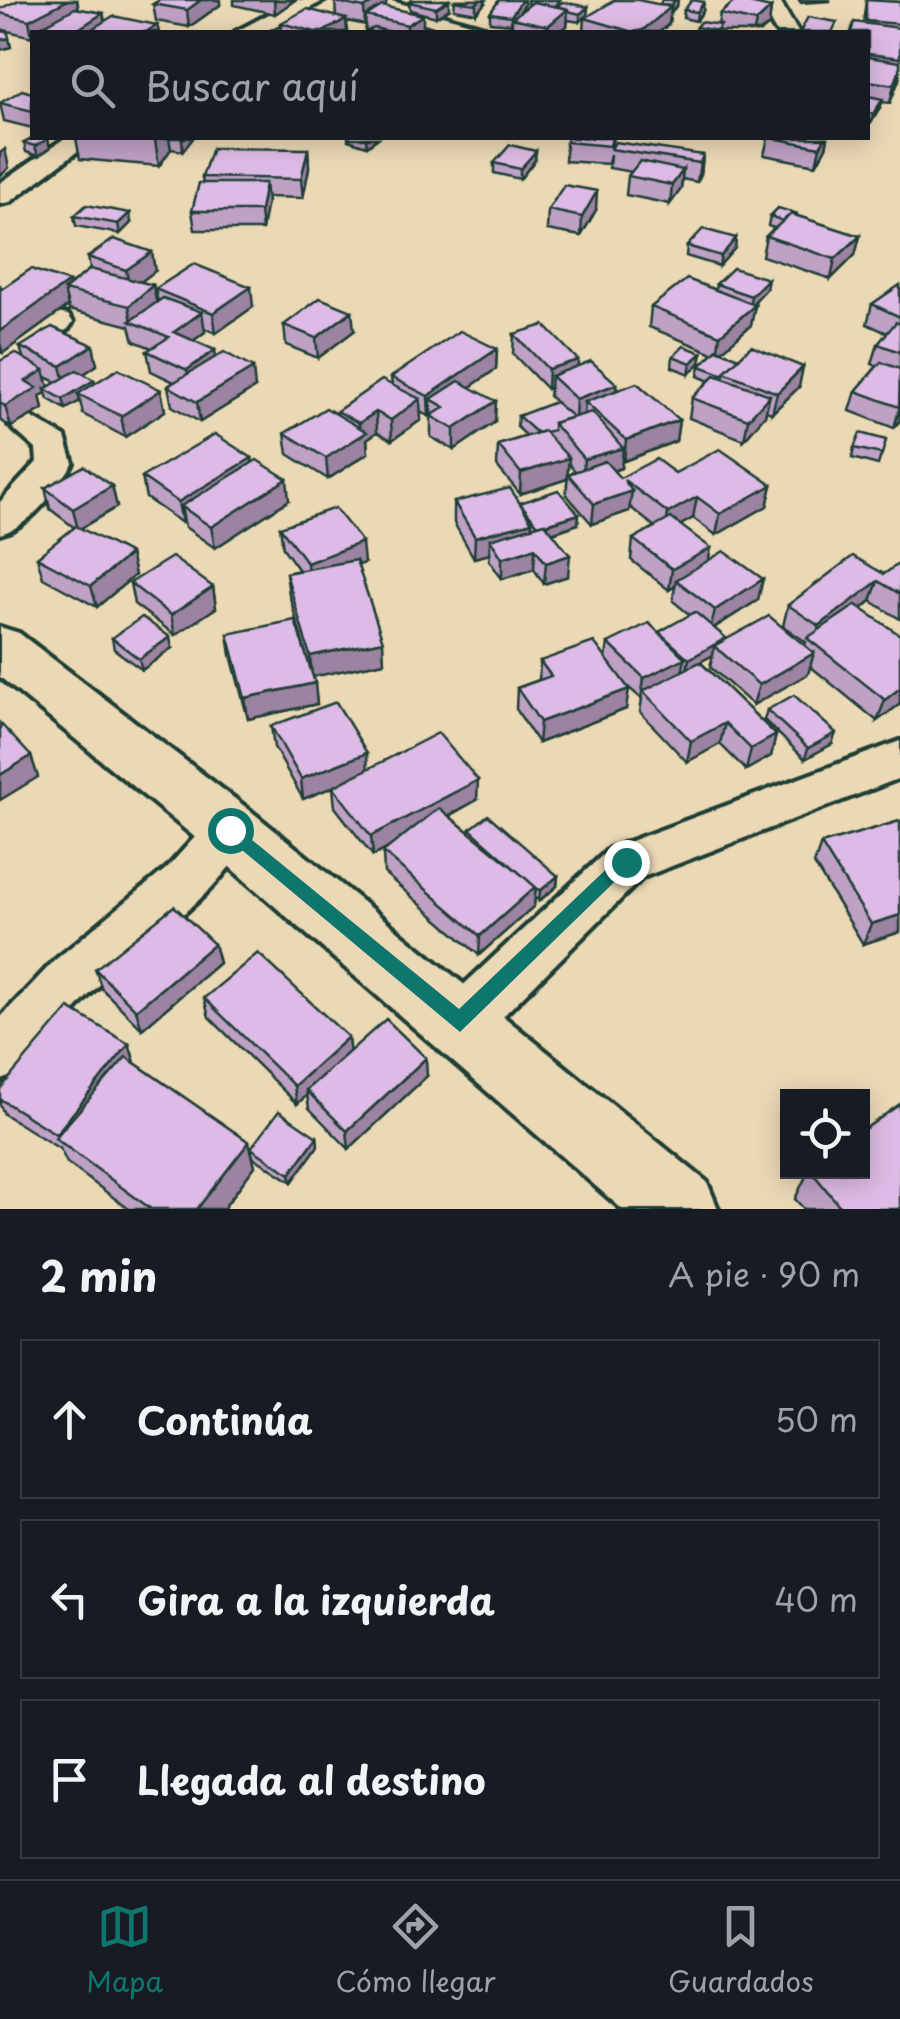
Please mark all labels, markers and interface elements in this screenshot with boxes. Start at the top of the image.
search box [30,30,870,140]
text: Buscar aquí [145,57,359,114]
icon: search [65,58,120,113]
route start [208,808,254,854]
route end [604,840,650,886]
map controls [780,1089,870,1179]
button: locate [780,1089,870,1179]
text: 2 min [40,1243,157,1306]
text: A pie · 90 m [668,1250,860,1298]
text: Continúa [137,1391,313,1448]
icon: ahead [42,1392,97,1447]
text: 50 m [775,1395,858,1443]
text: Gira a la izquierda [137,1571,495,1628]
icon: left [42,1572,97,1627]
text: 40 m [774,1575,858,1623]
text: Llegada al destino [137,1751,486,1808]
icon: arrive [42,1752,97,1807]
tab: Mapa [86,1899,163,2002]
tab: Cómo llegar [336,1899,496,2002]
tab: Guardados [668,1899,814,2002]

